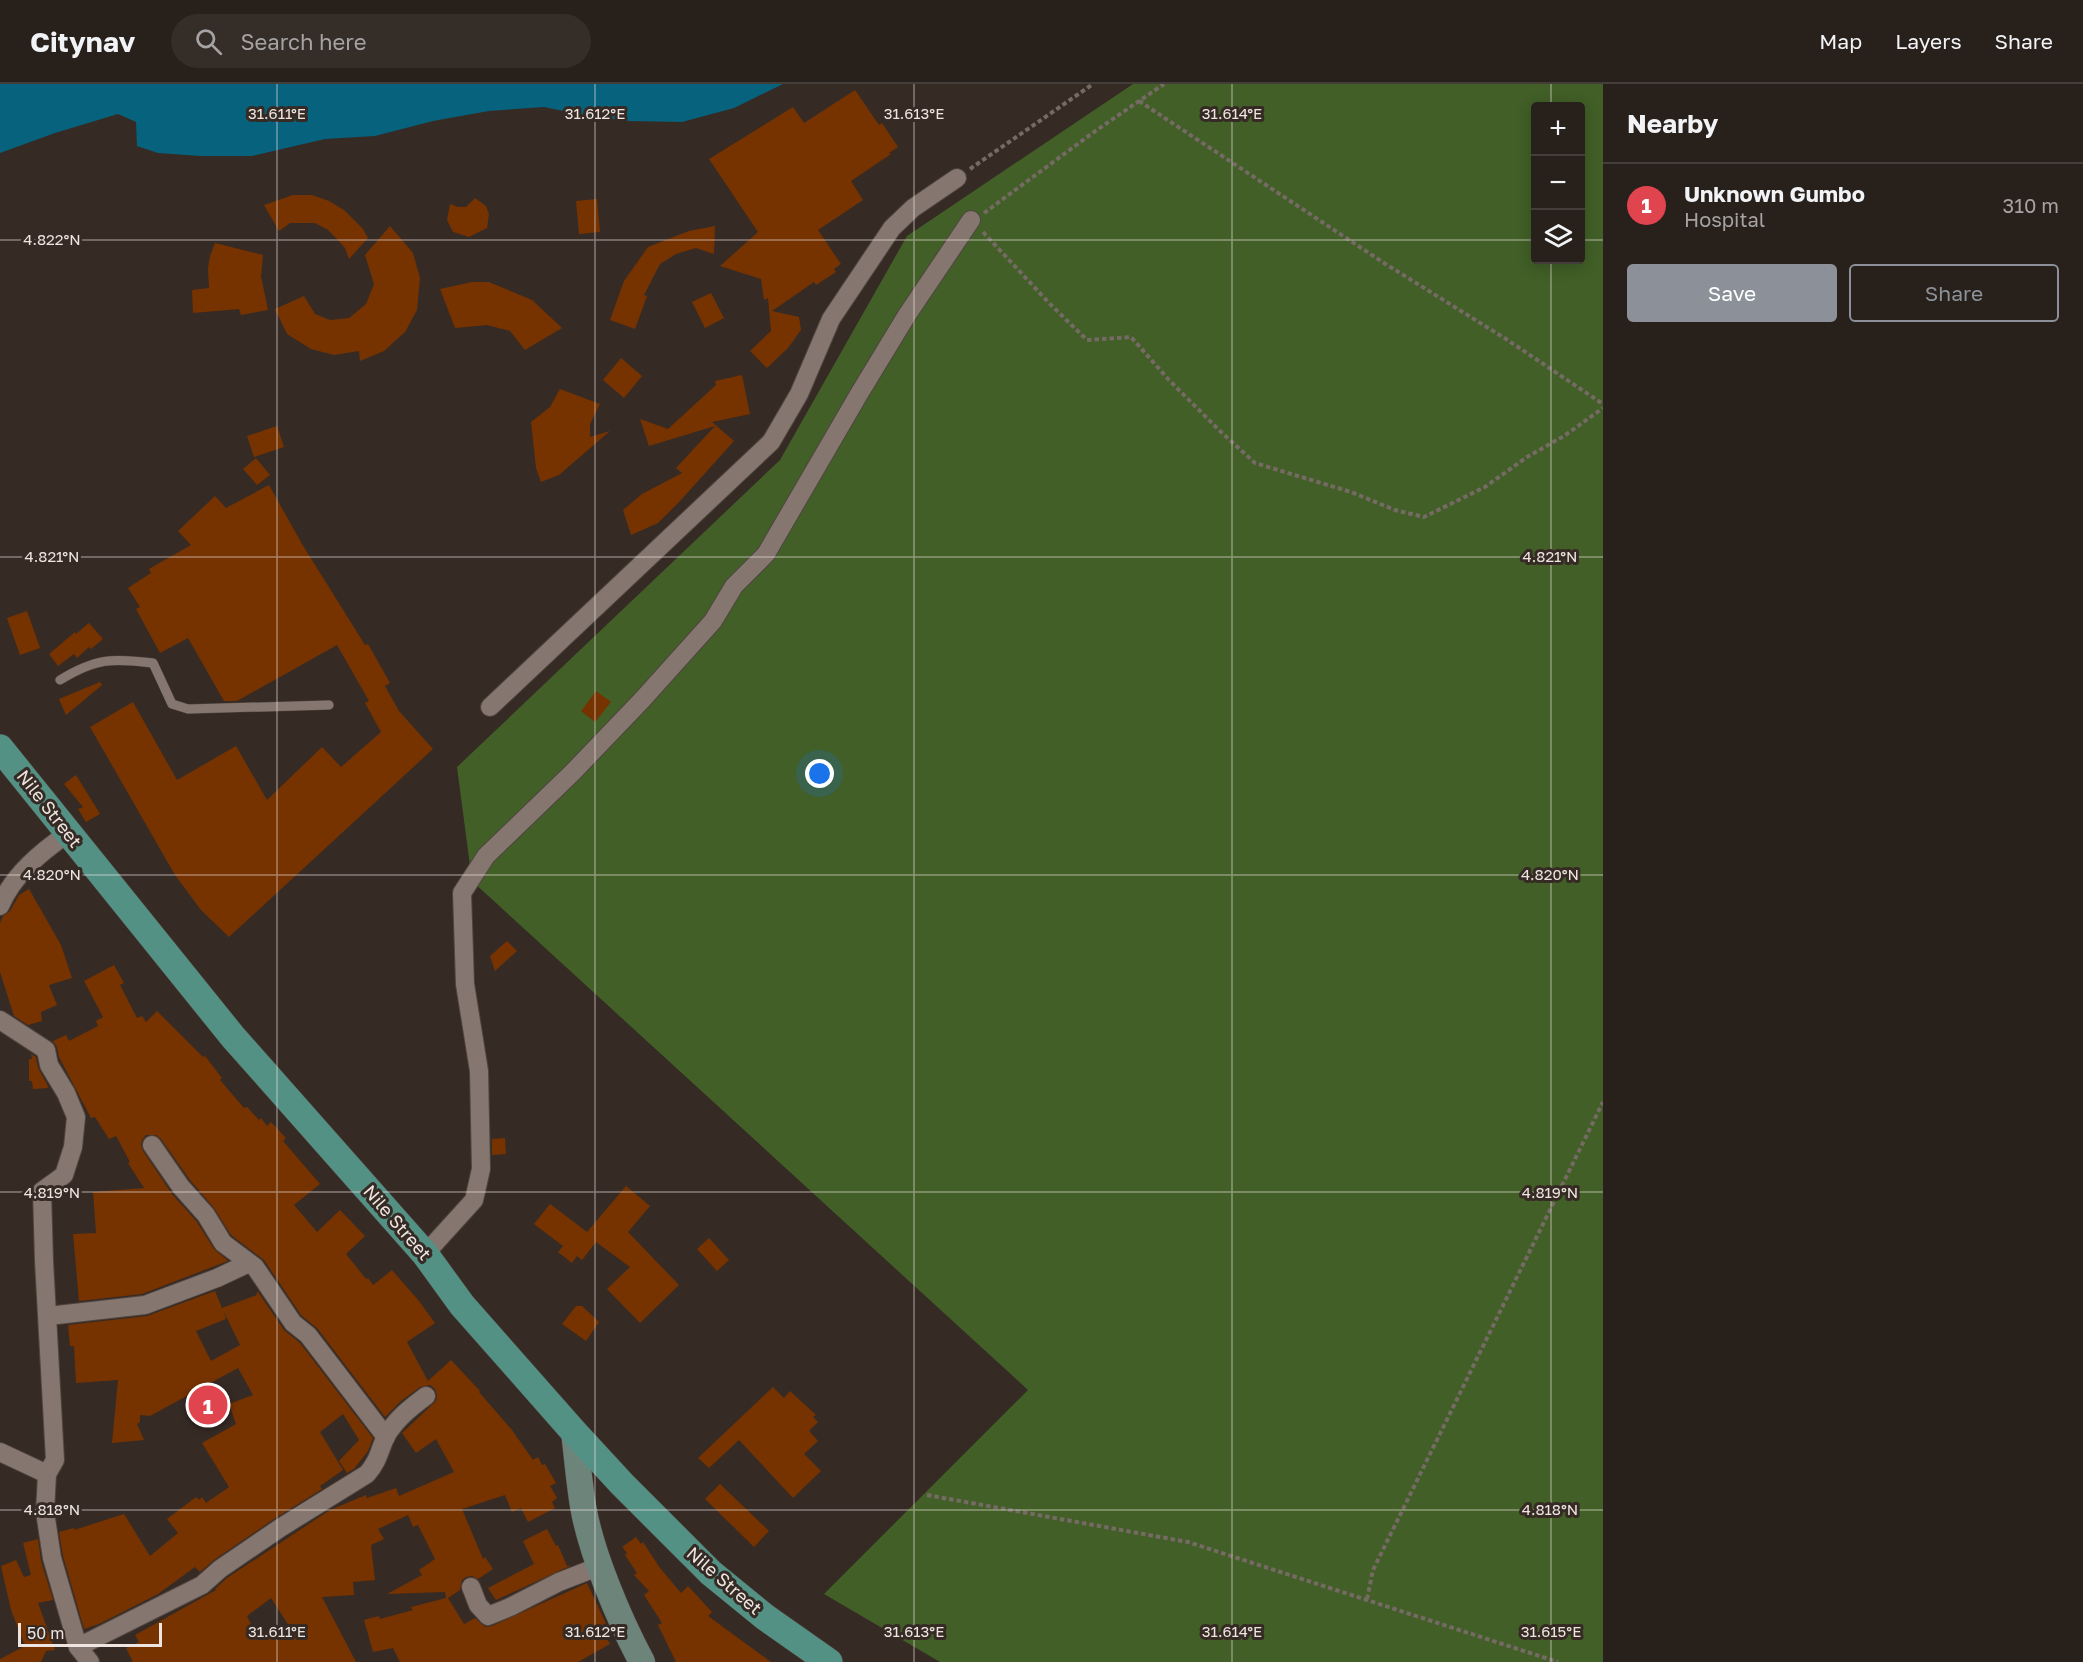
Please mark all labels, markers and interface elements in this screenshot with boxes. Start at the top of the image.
search box [171,14,591,68]
text: Citynav [30,25,135,58]
icon: search [192,25,225,58]
text: Search here [240,28,366,55]
text: Map [1819,28,1862,54]
text: Layers [1895,28,1962,54]
text: Share [1995,28,2053,54]
map controls [1531,102,1585,264]
button: + [1531,102,1585,156]
text: 31.611°E [248,104,306,122]
text: 31.612°E [565,104,625,122]
text: 31.613°E [884,104,944,122]
text: 31.614°E [1202,104,1262,122]
text: Nearby [1627,108,1718,139]
button: − [1531,156,1585,210]
text: Unknown Gumbo [1684,180,1865,207]
text: 1 [1641,193,1652,217]
text: 310 m [2003,193,2059,217]
text: Hospital [1684,207,1765,231]
button: layers [1531,210,1585,264]
text: 4.822°N [23,230,81,248]
button: Save [1627,264,1837,322]
button: Share [1849,264,2059,322]
text: 4.821°N [25,547,79,565]
text: 4.821°N [1523,547,1577,565]
your location [805,759,834,788]
street label: Nile Street [13,765,87,852]
text: 4.820°N [23,865,81,883]
text: 4.820°N [1521,865,1579,883]
street label: Nile Street [359,1180,436,1264]
text: 4.819°N [24,1183,80,1201]
text: 4.819°N [1522,1183,1578,1201]
pin: 1 [188,1382,228,1428]
text: 4.818°N [24,1500,80,1518]
text: 4.818°N [1522,1500,1578,1518]
street label: Nile Street [683,1542,767,1619]
scale bar [18,1620,162,1648]
text: 31.611°E [248,1622,306,1640]
text: 31.612°E [565,1622,625,1640]
text: 31.613°E [884,1622,944,1640]
text: 31.614°E [1202,1622,1262,1640]
text: 31.615°E [1521,1622,1581,1640]
text: 50 m [27,1623,64,1643]

